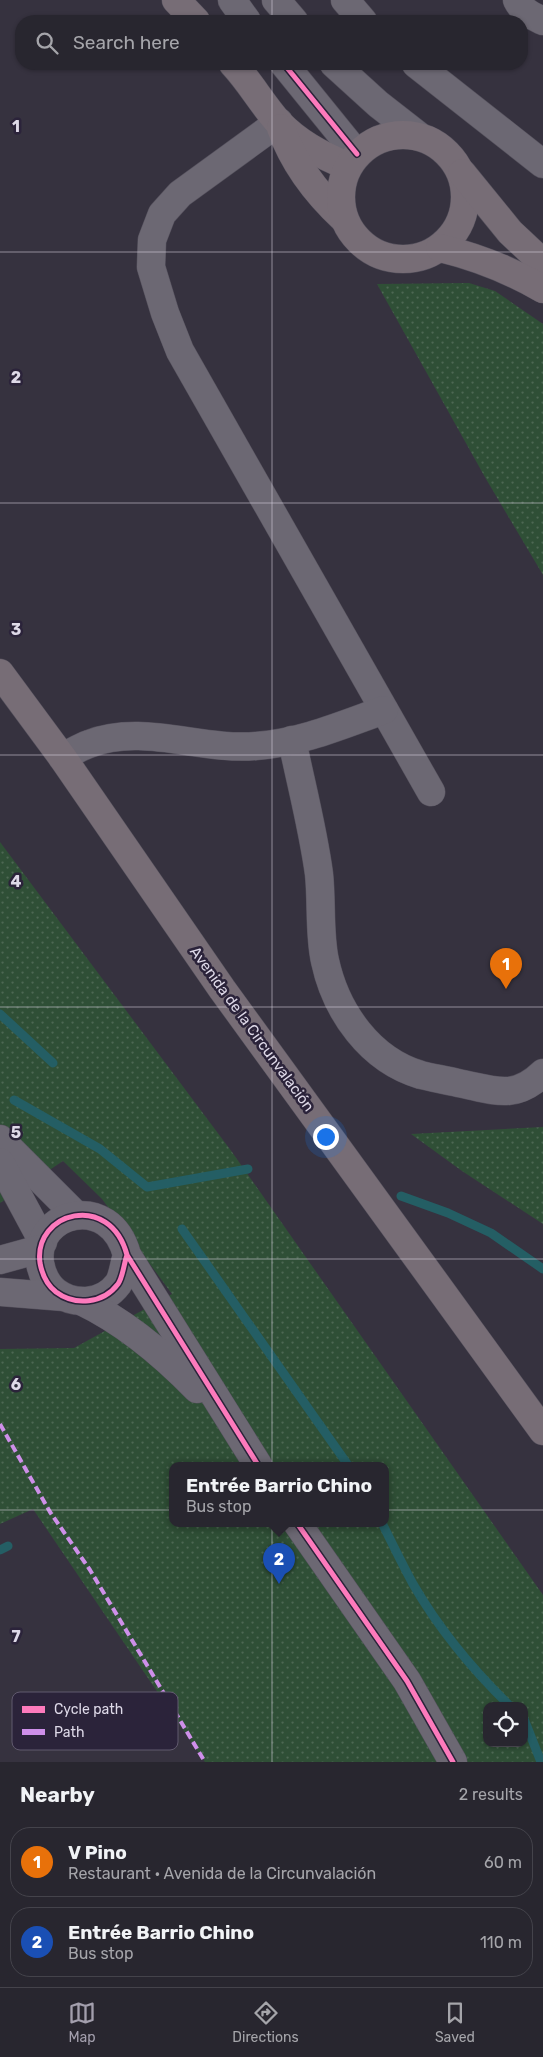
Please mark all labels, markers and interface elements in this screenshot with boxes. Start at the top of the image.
search box [15,15,528,70]
icon: search [33,29,61,57]
text: Search here [73,31,180,54]
text: 1 [12,117,20,136]
text: 2 [11,368,21,387]
text: 3 [11,620,21,639]
text: 4 [11,872,22,891]
street label: Avenida de la Circunvalación [186,943,318,1115]
pin: 1 [490,948,522,989]
text: 5 [11,1123,21,1142]
your location [313,1124,339,1150]
text: 6 [11,1375,21,1394]
popup [169,1462,389,1527]
text: Entrée Barrio Chino [186,1474,372,1497]
text: Bus stop [186,1497,251,1516]
pin: 2 [263,1543,295,1584]
text: 7 [11,1627,21,1646]
legend [12,1692,178,1750]
text: Cycle path [54,1701,123,1718]
map controls [483,1702,528,1747]
button: locate [483,1702,528,1747]
text: Path [54,1724,85,1741]
text: Nearby [20,1782,95,1807]
text: 2 results [459,1785,523,1804]
text: V Pino [68,1841,127,1864]
text: 1 [33,1853,41,1872]
text: 60 m [484,1853,522,1872]
text: Restaurant · Avenida de la Circunvalación [68,1864,376,1883]
text: Entrée Barrio Chino [68,1921,254,1944]
text: 2 [32,1933,42,1952]
text: 110 m [480,1933,522,1952]
text: Bus stop [68,1944,134,1963]
tab: Map [68,1999,96,2046]
tab: Directions [232,1999,299,2046]
tab: Saved [435,1999,475,2046]

